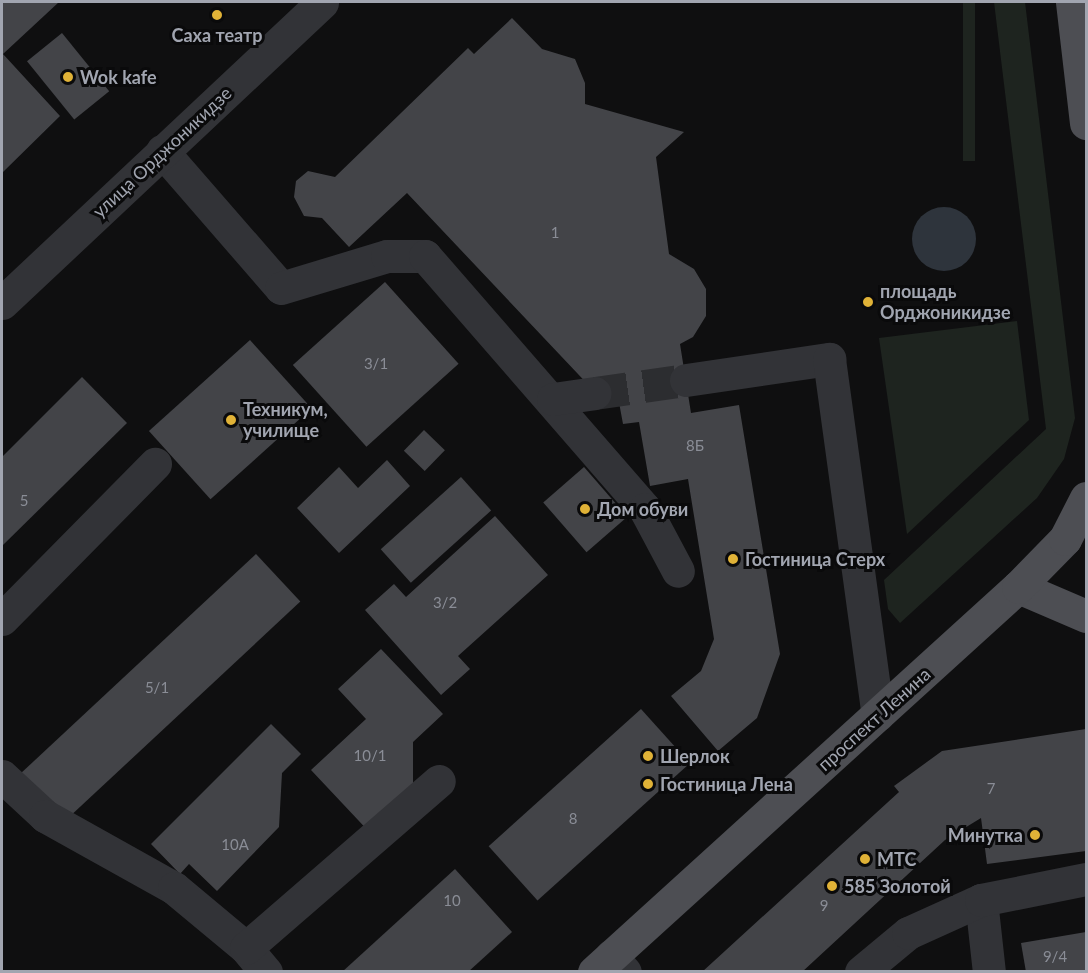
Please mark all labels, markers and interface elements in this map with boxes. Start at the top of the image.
marker: Саха театр [210,8,224,22]
place label: Саха театр [172,24,262,46]
place label: Wok kafe [80,66,157,88]
marker: Wok kafe [61,70,75,84]
street label: улица Орджоникидзе [88,82,236,222]
house number: 1 [551,224,559,242]
place label: площадь Орджоникидзе [880,281,1011,324]
marker: площадь Орджоникидзе [861,295,875,309]
house number: 3/1 [364,355,388,373]
place label: Техникум, училище [243,399,328,442]
marker: Техникум, училище [224,413,238,427]
house number: 8Б [686,437,704,455]
house number: 5 [20,492,28,510]
place label: Дом обуви [597,498,688,520]
marker: Дом обуви [578,502,592,516]
place label: Гостиница Стерх [745,548,885,570]
marker: Гостиница Стерх [726,552,740,566]
house number: 3/2 [433,594,457,612]
street label: проспект Ленина [813,663,935,775]
house number: 5/1 [145,679,169,697]
place label: Шерлок [660,745,730,767]
house number: 10/1 [354,747,386,765]
marker: Шерлок [641,749,655,763]
place label: Гостиница Лена [660,773,793,795]
marker: Гостиница Лена [641,777,655,791]
house number: 7 [987,780,995,798]
house number: 8 [569,810,577,828]
place label: Минутка [948,824,1023,846]
marker: Минутка [1028,828,1042,842]
house number: 10А [221,836,249,854]
place label: МТС [877,848,916,870]
marker: МТС [858,852,872,866]
place label: 585 Золотой [844,875,951,897]
marker: 585 Золотой [825,879,839,893]
house number: 10 [443,892,461,910]
house number: 9 [820,897,828,915]
house number: 9/4 [1043,948,1067,966]

